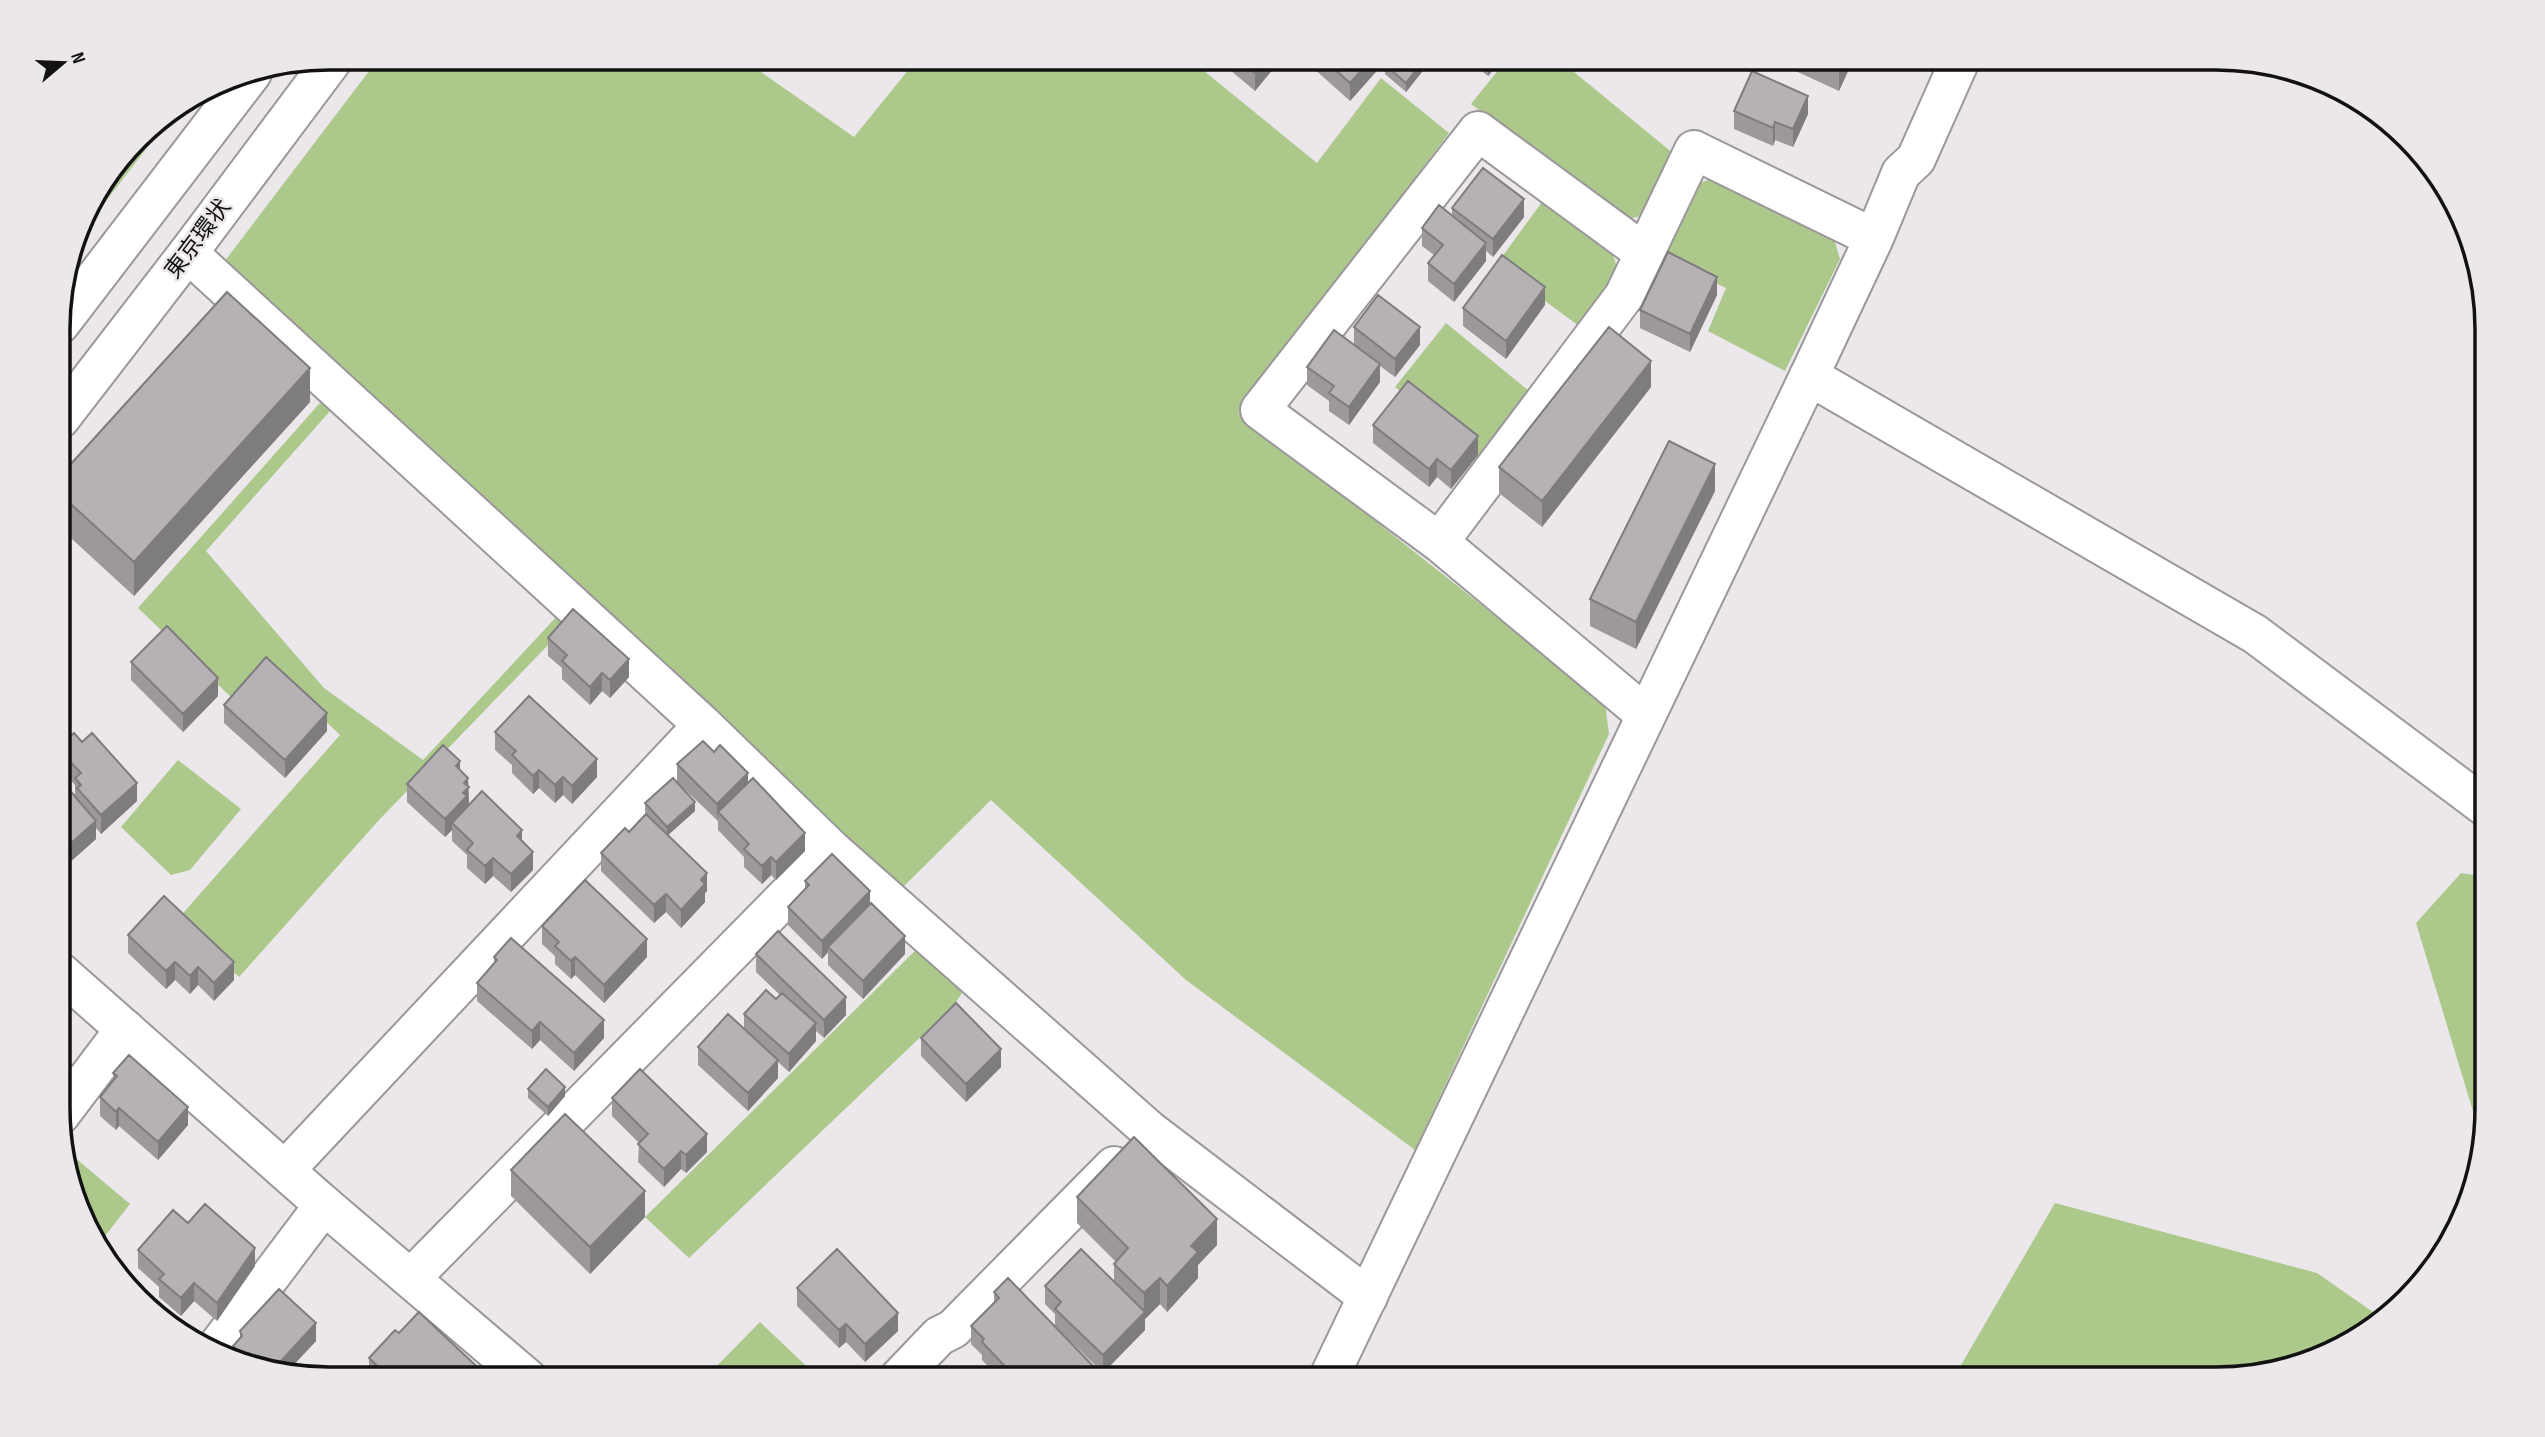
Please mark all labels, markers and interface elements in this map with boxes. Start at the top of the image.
north arrow [28,28,98,98]
text: N [65,49,90,66]
street label: 東京環状 [159,194,237,284]

